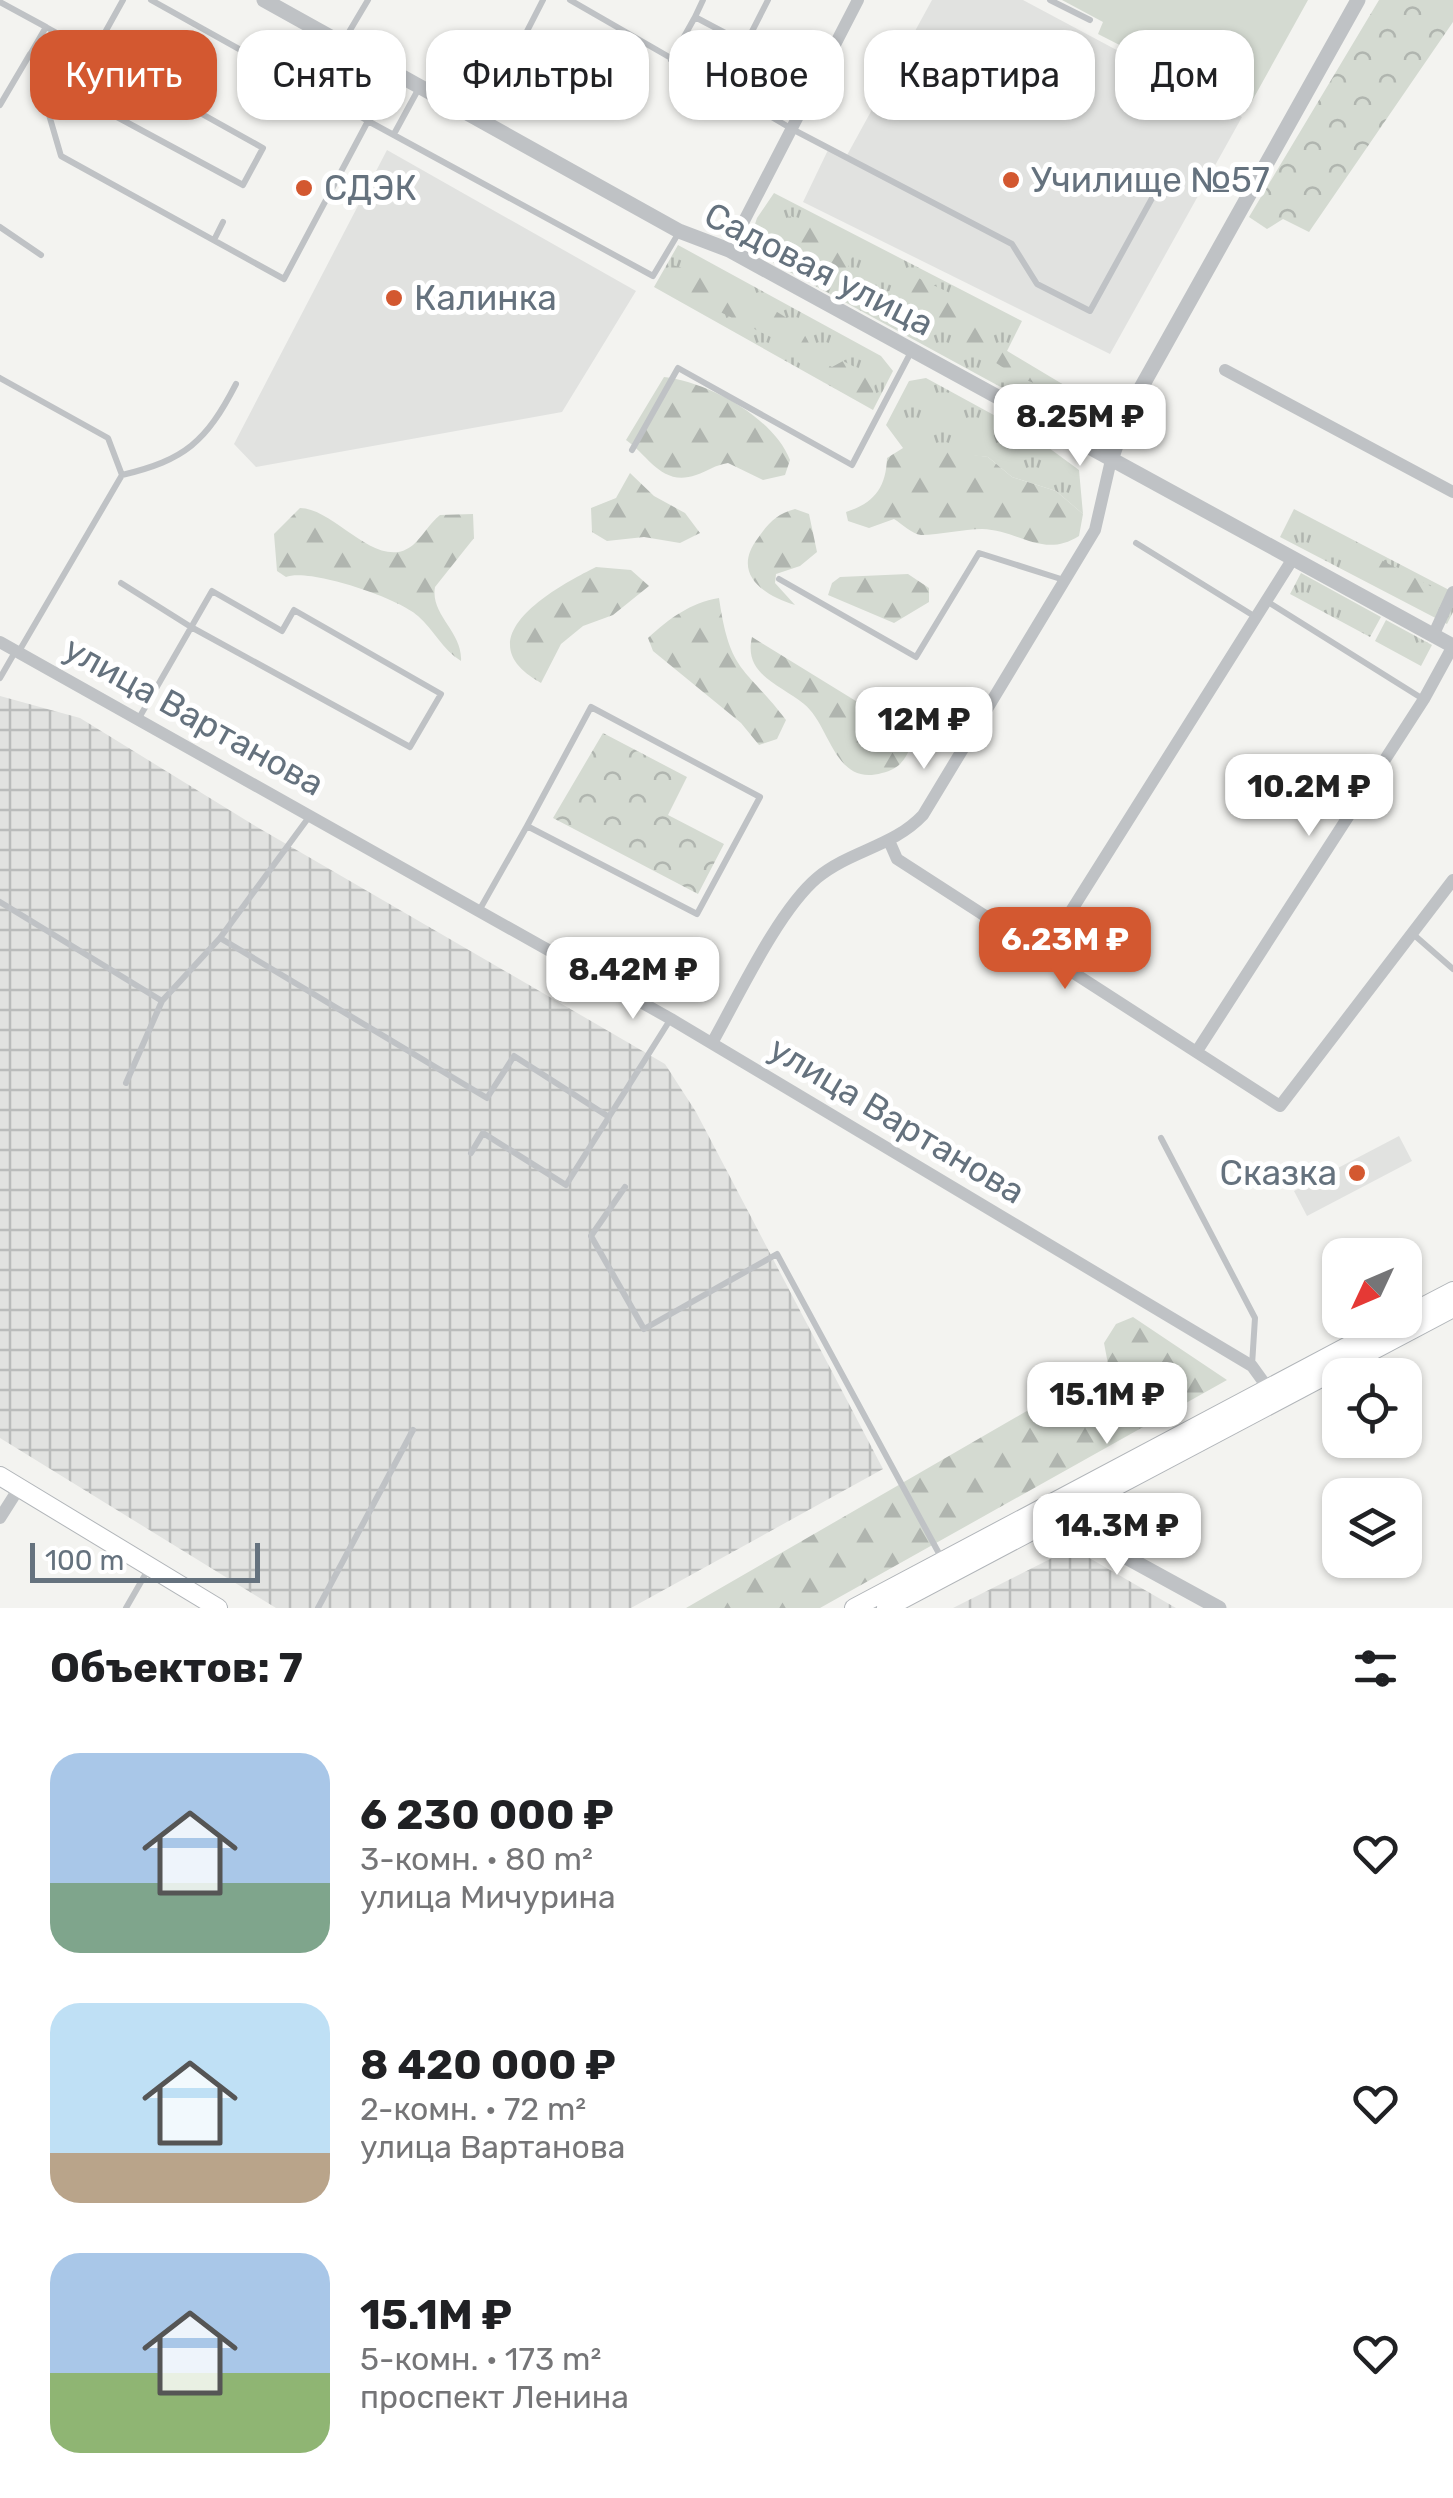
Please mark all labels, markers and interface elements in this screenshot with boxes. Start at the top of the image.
chip: Купить [30,30,217,120]
chip: Снять [237,30,406,120]
chip: Фильтры [426,30,649,120]
chip: Новое [669,30,844,120]
chip: Квартира [864,30,1095,120]
chip: Дом [1115,30,1254,120]
place label: Училище №57 [1031,159,1270,201]
place label: СДЭК [324,167,417,209]
marker: Училище №57 [1000,169,1022,191]
marker: СДЭК [293,177,315,199]
street label: Садовая улица [698,193,940,345]
place label: Калинка [414,277,557,319]
marker: Калинка [383,287,405,309]
pin: 8.25M ₽ [988,384,1172,469]
text: 8.25M ₽ [1016,397,1144,435]
street label: улица Вартанова [57,627,331,805]
pin: 12M ₽ [854,687,994,772]
text: 12M ₽ [877,700,971,738]
pin: 10.2M ₽ [1217,754,1401,839]
text: 10.2M ₽ [1247,767,1371,805]
pin: 6.23M ₽ [973,907,1157,992]
text: 6.23M ₽ [1001,920,1129,958]
pin: 8.42M ₽ [541,937,725,1022]
text: 8.42M ₽ [568,950,698,988]
street label: улица Вартанова [762,1027,1032,1213]
place label: Сказка [1220,1152,1337,1194]
marker: Сказка [1346,1162,1368,1184]
north arrow [1322,1238,1422,1338]
map controls [1322,1238,1422,1578]
button: locate [1322,1358,1422,1458]
pin: 15.1M ₽ [1015,1362,1199,1447]
text: 15.1M ₽ [1049,1375,1165,1413]
button: layers [1322,1478,1422,1578]
pin: 14.3M ₽ [1025,1493,1209,1578]
text: 14.3M ₽ [1055,1506,1179,1544]
scale bar [30,1538,260,1582]
text: 100 m [45,1544,124,1577]
icon: filters [1348,1641,1403,1696]
text: Объектов: 7 [50,1643,303,1693]
text: 6 230 000 ₽ [360,1790,614,1840]
icon: home [130,1793,250,1913]
icon: heart [1348,1826,1403,1881]
text: 3-комн. · 80 m² [360,1840,593,1878]
text: улица Мичурина [360,1878,616,1916]
text: 8 420 000 ₽ [360,2040,616,2090]
icon: home [130,2043,250,2163]
icon: heart [1348,2076,1403,2131]
text: 2-комн. · 72 m² [360,2090,586,2128]
text: улица Вартанова [360,2128,626,2166]
text: 15.1M ₽ [360,2290,512,2340]
icon: home [130,2293,250,2413]
icon: heart [1348,2326,1403,2381]
text: 5-комн. · 173 m² [360,2340,601,2378]
text: проспект Ленина [360,2378,629,2416]

